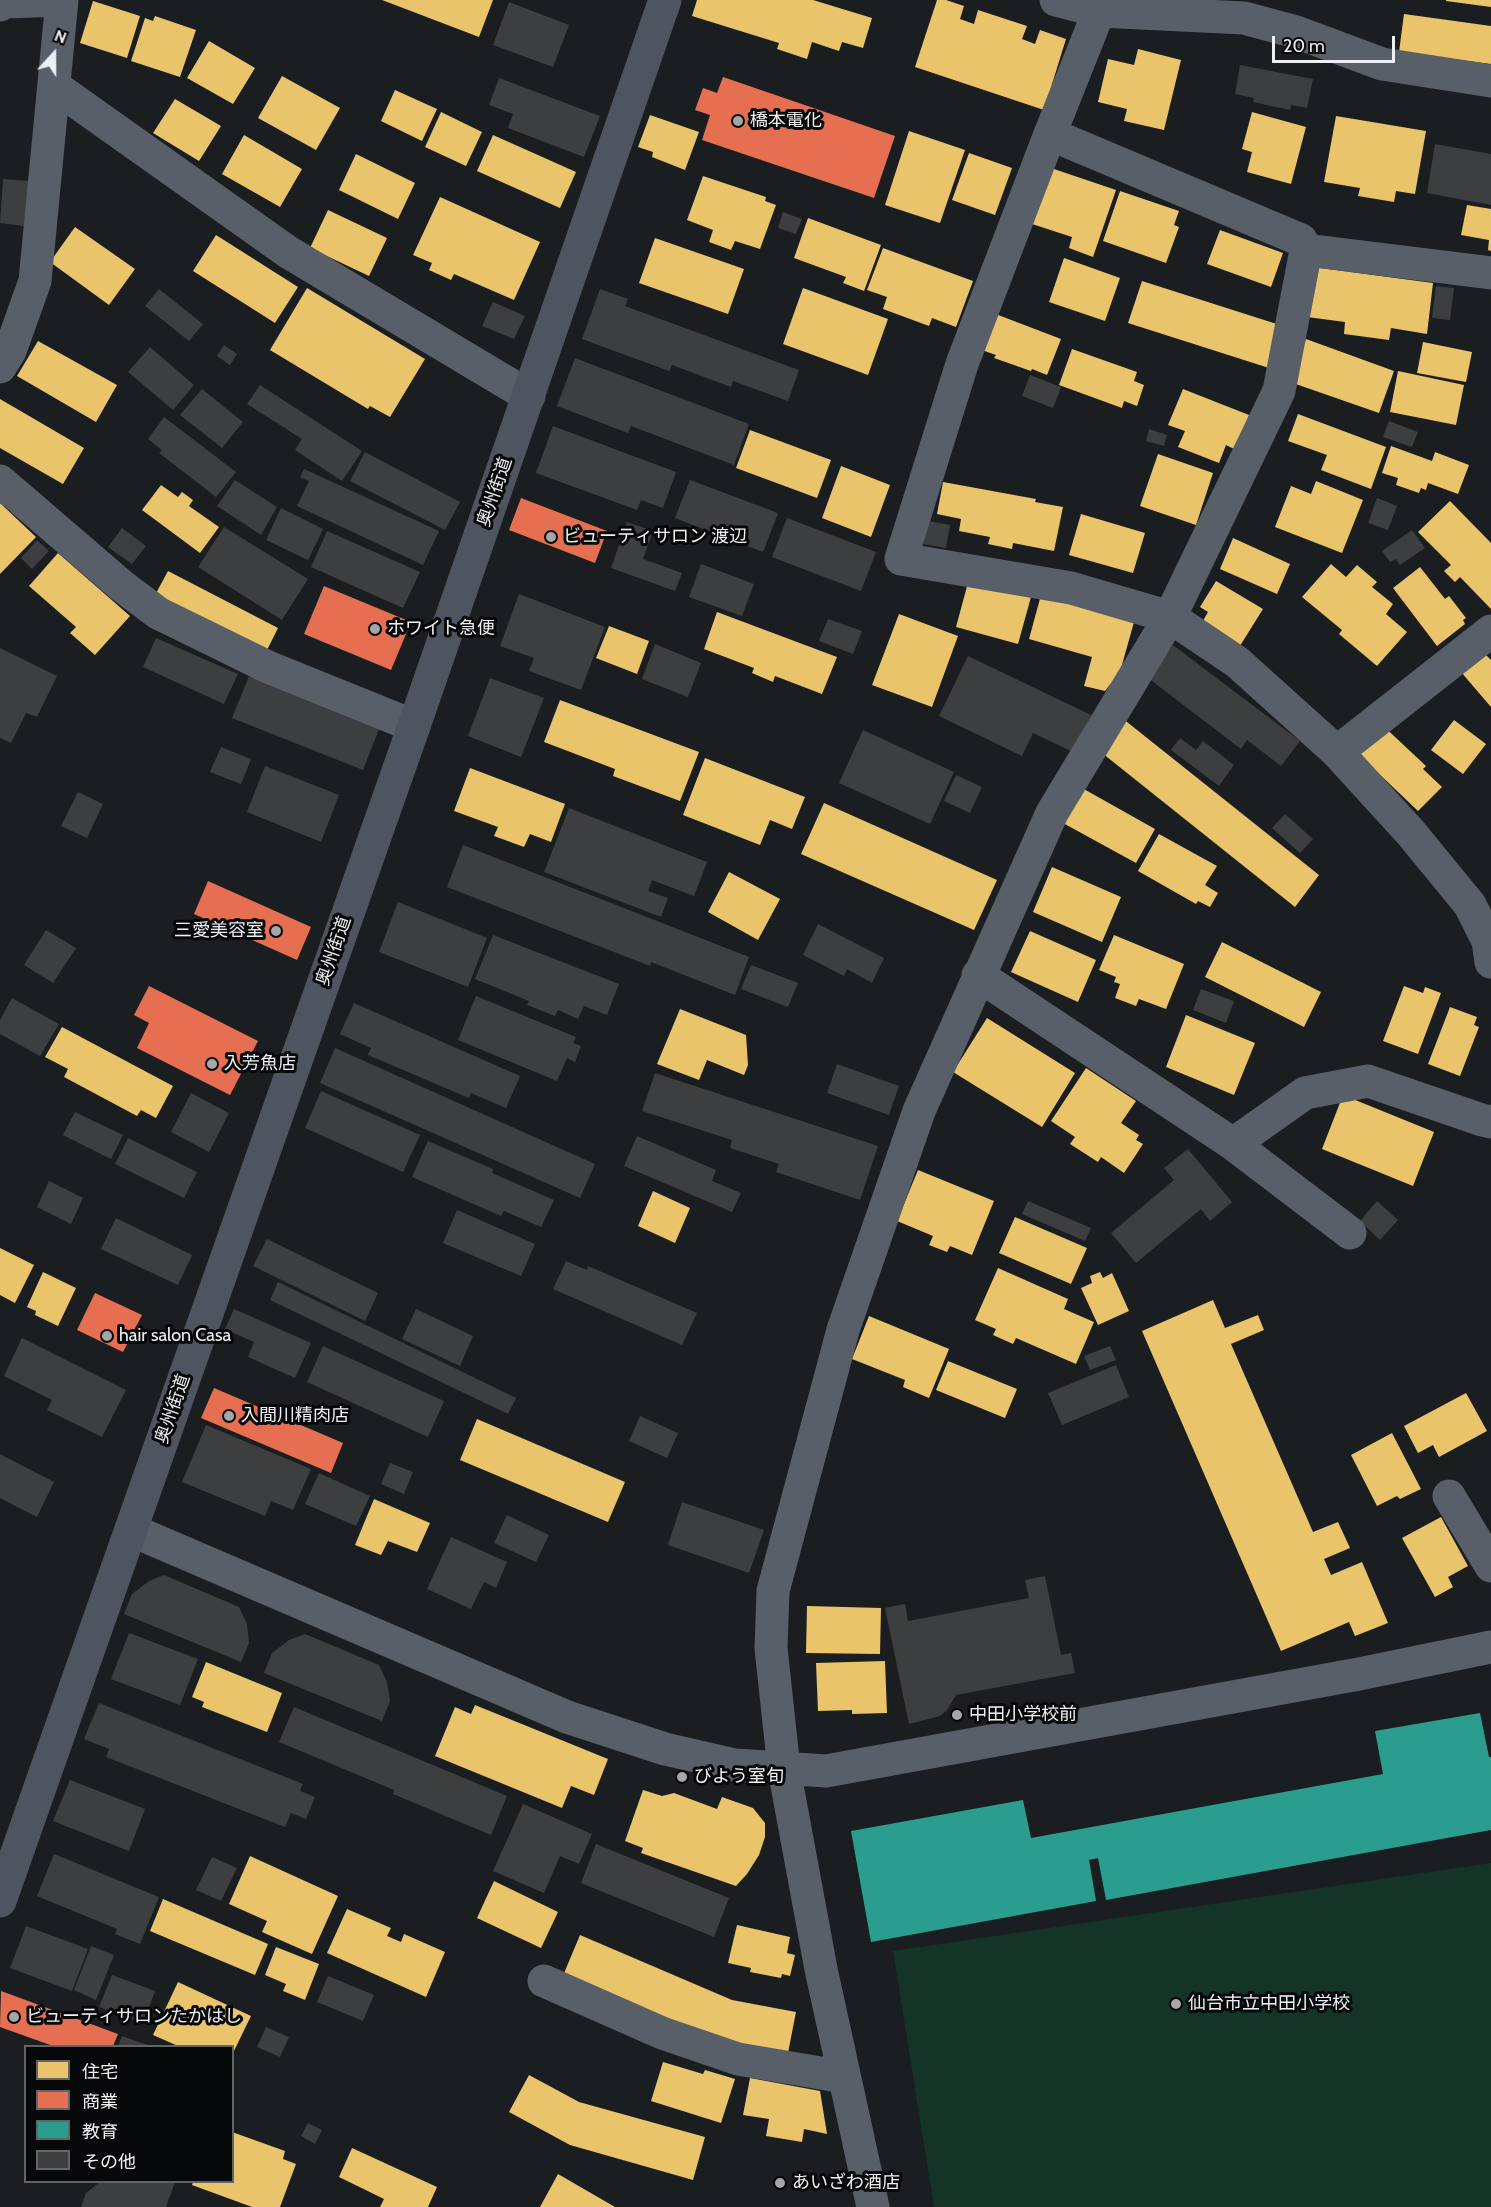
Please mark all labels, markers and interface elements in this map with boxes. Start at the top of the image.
north arrow [24,24,84,84]
scale bar [1275,24,1398,62]
text: N [52,26,69,48]
text: 20 m [1283,35,1325,57]
place label: 橋本電化 [750,110,822,132]
marker: 橋本電化 [731,114,745,128]
street label: 奥州街道 [473,454,517,530]
place label: ビューティサロン 渡辺 [563,526,747,548]
marker: ビューティサロン 渡辺 [544,530,558,544]
place label: ホワイト急便 [387,618,495,640]
marker: ホワイト急便 [368,622,382,636]
street label: 奥州街道 [312,913,356,989]
place label: 三愛美容室 [174,920,264,942]
marker: 三愛美容室 [269,924,283,938]
place label: 入芳魚店 [224,1053,296,1075]
marker: 入芳魚店 [205,1057,219,1071]
place label: hair salon Casa [119,1325,231,1347]
marker: hair salon Casa [100,1329,114,1343]
street label: 奥州街道 [151,1371,195,1447]
place label: 入間川精肉店 [241,1405,349,1427]
marker: 入間川精肉店 [222,1409,236,1423]
place label: 中田小学校前 [969,1704,1077,1726]
marker: 中田小学校前 [950,1708,964,1722]
place label: びよう室旬 [694,1766,784,1788]
marker: びよう室旬 [675,1770,689,1784]
place label: 仙台市立中田小学校 [1188,1993,1350,2015]
marker: 仙台市立中田小学校 [1169,1997,1183,2011]
place label: ビューティサロンたかはし [26,2006,242,2028]
marker: ビューティサロンたかはし [7,2010,21,2024]
legend [24,2045,234,2183]
text: 住宅 [82,2061,118,2083]
text: 商業 [82,2091,118,2113]
text: 教育 [82,2121,118,2143]
text: その他 [82,2151,136,2173]
place label: あいざわ酒店 [792,2172,900,2194]
marker: あいざわ酒店 [773,2176,787,2190]

